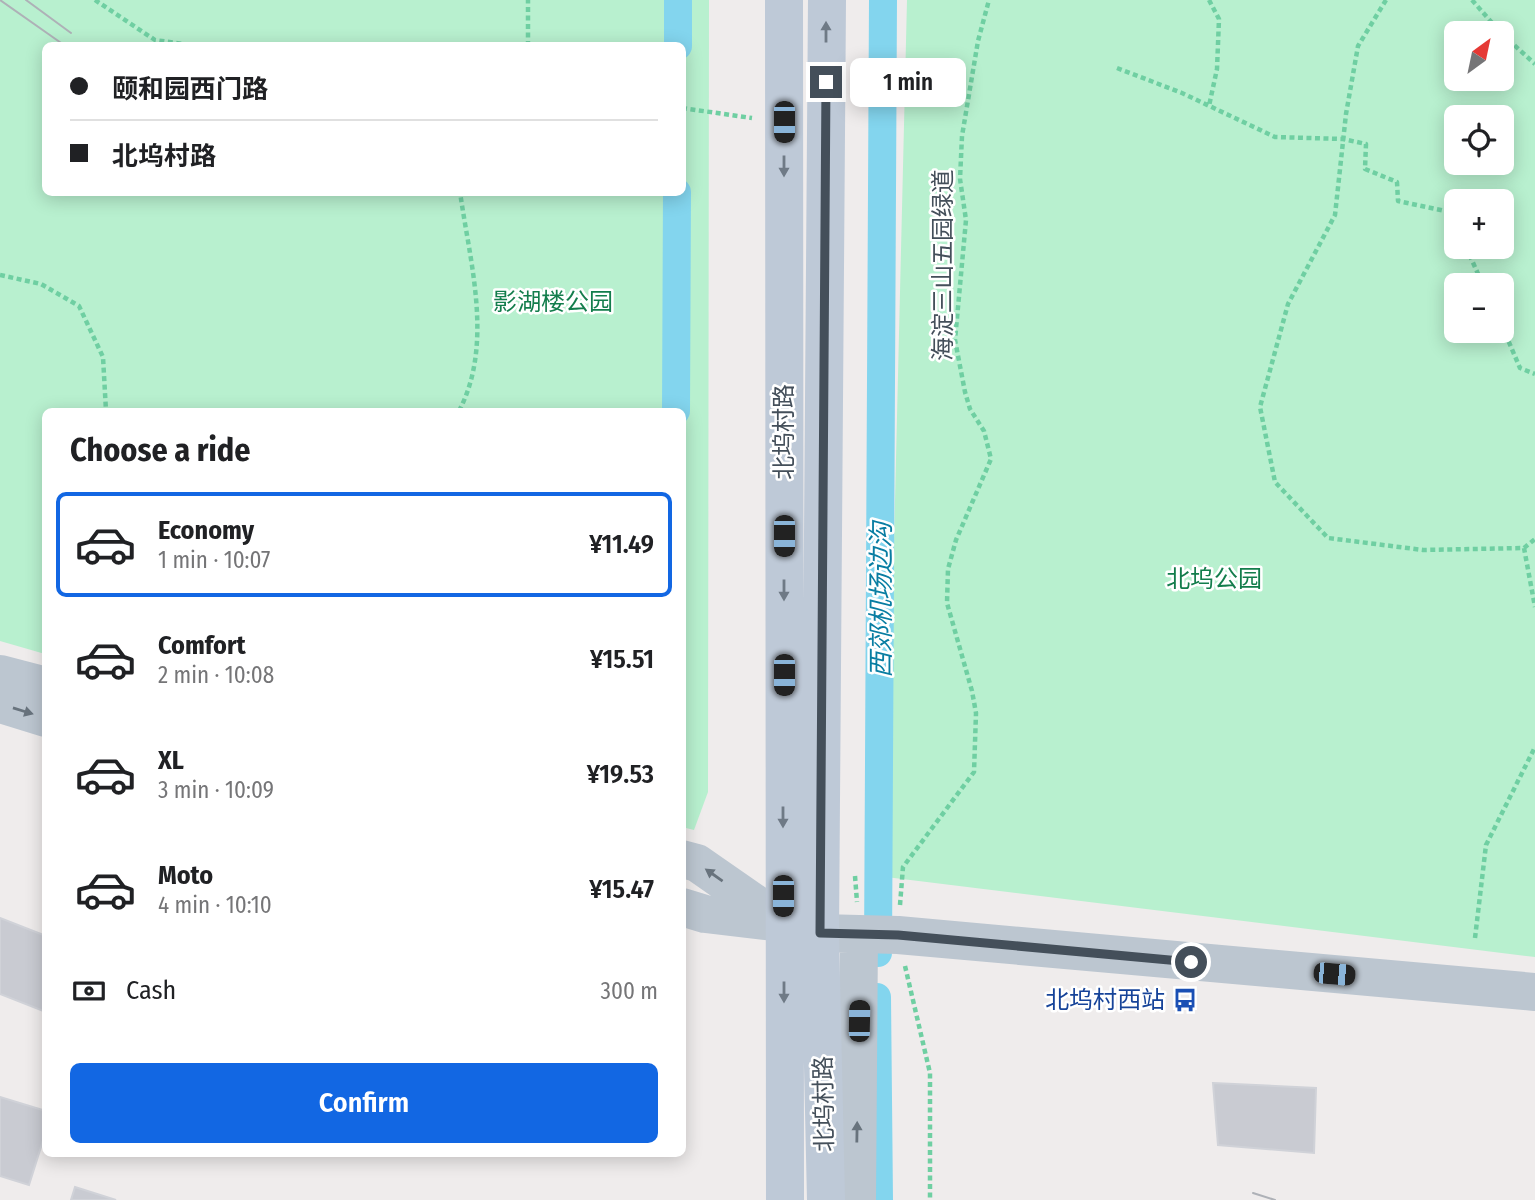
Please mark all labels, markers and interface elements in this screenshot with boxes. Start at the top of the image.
one-way arrow [820,21,832,43]
north arrow [1444,21,1514,91]
map controls [1444,21,1514,343]
callout: 1 min [850,57,966,106]
route end [810,66,842,98]
text: 1 min [883,68,933,96]
text: 颐和园西门路 [112,74,268,105]
car [774,101,795,143]
button: locate [1444,105,1514,175]
text: 北坞村路 [112,141,216,172]
one-way arrow [778,155,790,177]
street label: 海淀三山五园绿道 [929,169,957,361]
button: + [1444,189,1514,259]
button: − [1444,273,1514,343]
park label: 影湖楼公园 [493,288,613,316]
street label: 北坞村路 [770,384,798,480]
text: Choose a ride [70,431,251,469]
icon: car [74,513,137,576]
text: Economy [158,515,254,546]
car [774,515,795,557]
water label: 西郊机场边沟 [866,519,897,678]
text: ¥11.49 [589,529,654,560]
text: 1 min · 10:07 [158,546,270,574]
park label: 北坞公园 [1166,565,1262,593]
one-way arrow [778,579,790,601]
icon: car [74,628,137,691]
text: Comfort [158,630,246,661]
text: ¥15.51 [590,644,654,675]
car [774,654,795,696]
text: 2 min · 10:08 [158,661,274,689]
one-way arrow [12,706,34,717]
icon: car [74,743,137,806]
text: XL [158,745,184,776]
text: ¥19.53 [587,759,654,790]
text: 3 min · 10:09 [158,776,274,804]
one-way arrow [777,806,789,828]
icon: car [74,858,137,921]
text: Moto [158,860,213,891]
one-way arrow [705,868,723,882]
text: ¥15.47 [589,874,654,905]
car [773,875,794,917]
text: 4 min · 10:10 [158,891,272,919]
route start [1175,946,1207,978]
car [1313,962,1356,986]
icon: cash [70,972,108,1010]
text: Cash [126,975,176,1006]
text: 300 m [601,977,658,1005]
one-way arrow [778,981,790,1003]
place label: 北坞村西站 [1045,986,1165,1014]
bus stop icon: 北坞村西站 [1171,986,1199,1014]
car [849,1000,870,1042]
street label: 北坞村路 [809,1056,839,1152]
button: Confirm [70,1063,658,1143]
one-way arrow [851,1121,863,1143]

